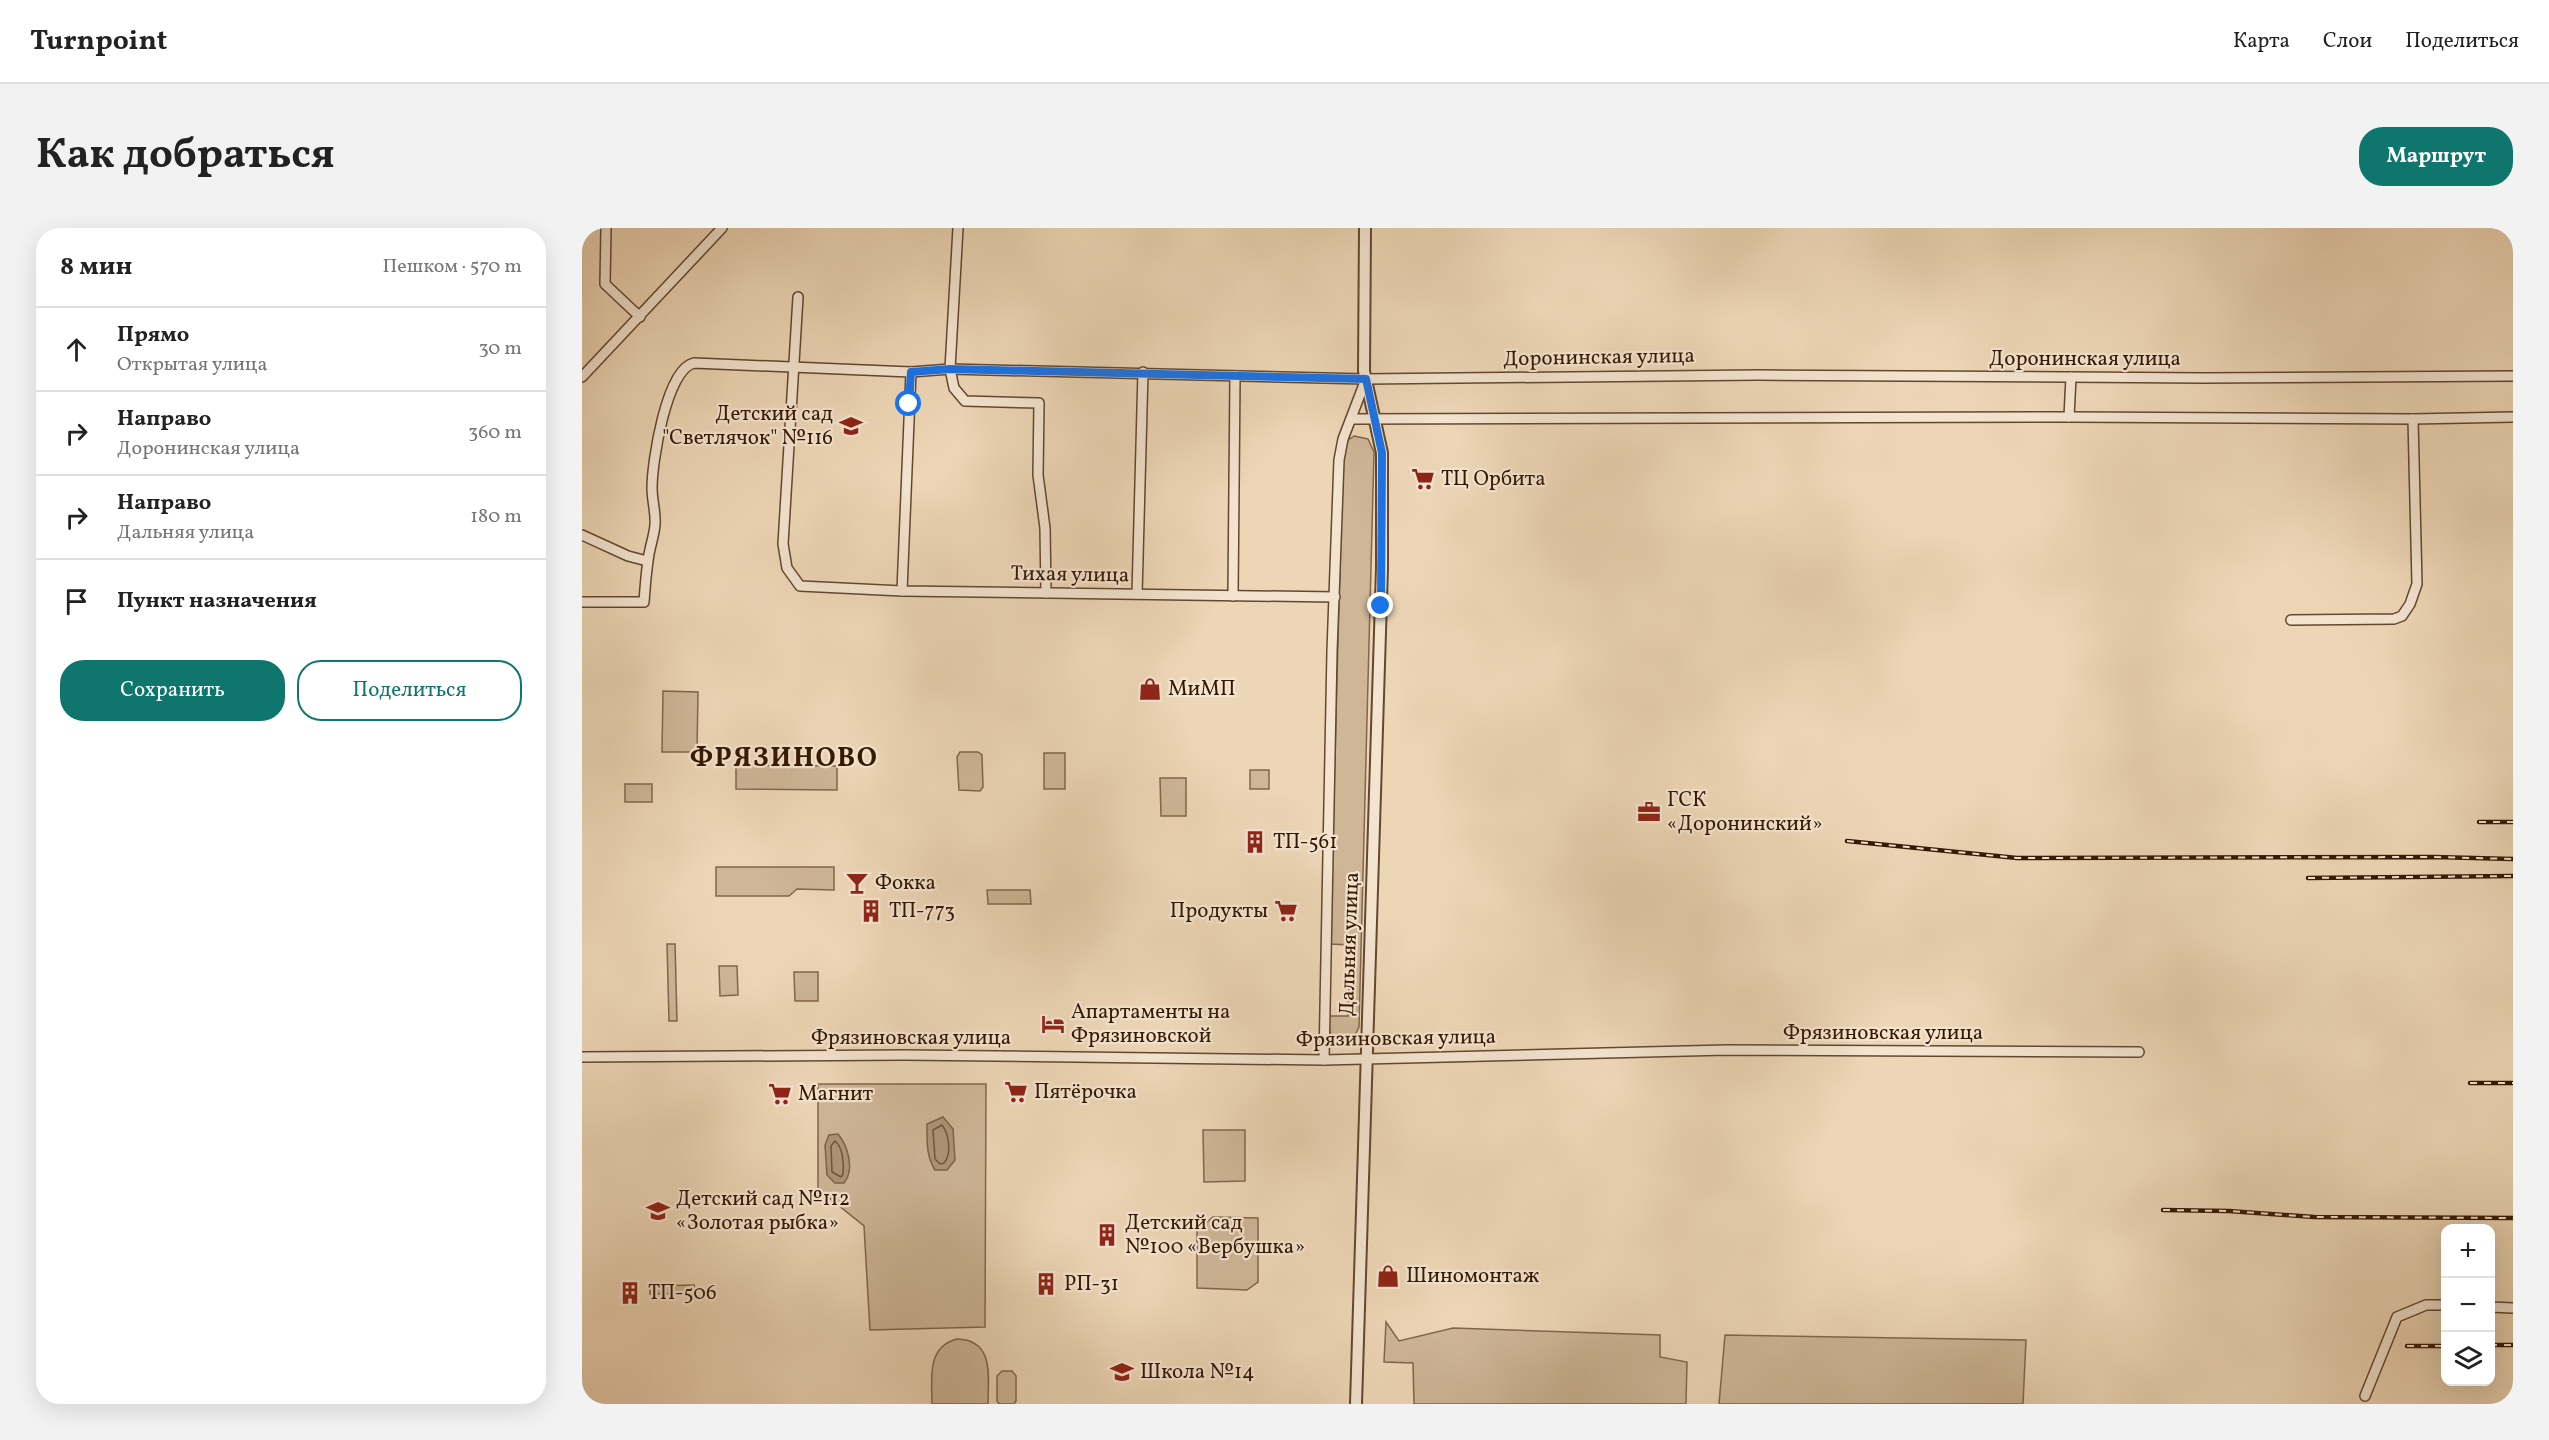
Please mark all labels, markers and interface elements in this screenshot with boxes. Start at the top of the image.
text: Turnpoint [30,22,167,61]
text: Карта [2233,27,2290,56]
text: Слои [2323,27,2372,56]
text: Поделиться [2405,27,2519,56]
text: Как добраться [36,127,335,186]
button: Маршрут [2359,127,2513,186]
text: 8 мин [60,249,132,285]
text: Пешком · 570 m [383,253,522,281]
text: Прямо [117,320,189,351]
icon: ahead [60,333,93,366]
text: 30 m [478,335,522,363]
street label: Доронинская улица [1503,342,1695,374]
street label: Доронинская улица [1989,345,2181,374]
text: Открытая улица [117,351,267,379]
route start [895,390,921,416]
place label: Детский сад "Светлячок" №116 [662,400,833,453]
text: Направо [117,404,211,435]
school or university icon: Детский сад "Светлячок" №116 [838,413,864,439]
icon: right [60,417,93,450]
text: 360 m [468,419,522,447]
text: Доронинская улица [117,435,300,463]
place label: ТЦ Орбита [1441,465,1546,494]
supermarket icon: ТЦ Орбита [1410,466,1436,492]
text: Направо [117,488,211,519]
icon: right [60,501,93,534]
text: 180 m [470,503,522,531]
text: Дальняя улица [117,519,254,547]
street label: Тихая улица [1010,559,1130,591]
icon: arrive [60,585,93,618]
text: Пункт назначения [117,586,317,617]
route end [1367,592,1393,618]
button: Сохранить [60,660,285,721]
button: Поделиться [297,660,522,721]
place label: МиМП [1168,675,1235,704]
shop icon: МиМП [1137,676,1163,702]
district label: ФРЯЗИНОВО [690,740,878,778]
place label: ГСК «Доронинский» [1667,786,1823,839]
office icon: ГСК «Доронинский» [1636,799,1662,825]
place label: ТП-561 [1273,828,1337,857]
building icon: ТП-561 [1242,829,1268,855]
place label: Фокка [875,869,936,898]
bar icon: Фокка [844,870,870,896]
street label: Дальняя улица [1333,872,1367,1016]
place label: ТП-773 [889,897,955,926]
place label: Продукты [1170,897,1268,926]
building icon: ТП-773 [858,898,884,924]
supermarket icon: Продукты [1273,898,1299,924]
place label: Апартаменты на Фрязиновской [1071,998,1231,1051]
hotel icon: Апартаменты на Фрязиновской [1040,1011,1066,1037]
street label: Фрязиновская улица [1783,1019,1983,1048]
street label: Фрязиновская улица [1296,1023,1496,1055]
street label: Фрязиновская улица [811,1024,1011,1053]
place label: Пятёрочка [1034,1078,1137,1107]
supermarket icon: Пятёрочка [1003,1079,1029,1105]
place label: Магнит [798,1080,874,1109]
supermarket icon: Магнит [767,1081,793,1107]
place label: Детский сад №112 «Золотая рыбка» [676,1185,850,1238]
school or university icon: Детский сад №112 «Золотая рыбка» [645,1198,671,1224]
place label: Детский сад №100 «Вербушка» [1125,1209,1305,1262]
building icon: Детский сад №100 «Вербушка» [1094,1222,1120,1248]
map controls [2441,1224,2495,1386]
button: + [2441,1224,2495,1278]
place label: Шиномонтаж [1406,1262,1540,1291]
shop icon: Шиномонтаж [1375,1263,1401,1289]
place label: РП-31 [1064,1270,1119,1299]
building icon: РП-31 [1033,1271,1059,1297]
button: − [2441,1278,2495,1332]
place label: ТП-506 [648,1279,717,1308]
building icon: ТП-506 [617,1280,643,1306]
button: layers [2441,1332,2495,1386]
place label: Школа №14 [1140,1358,1255,1387]
school or university icon: Школа №14 [1109,1359,1135,1385]

